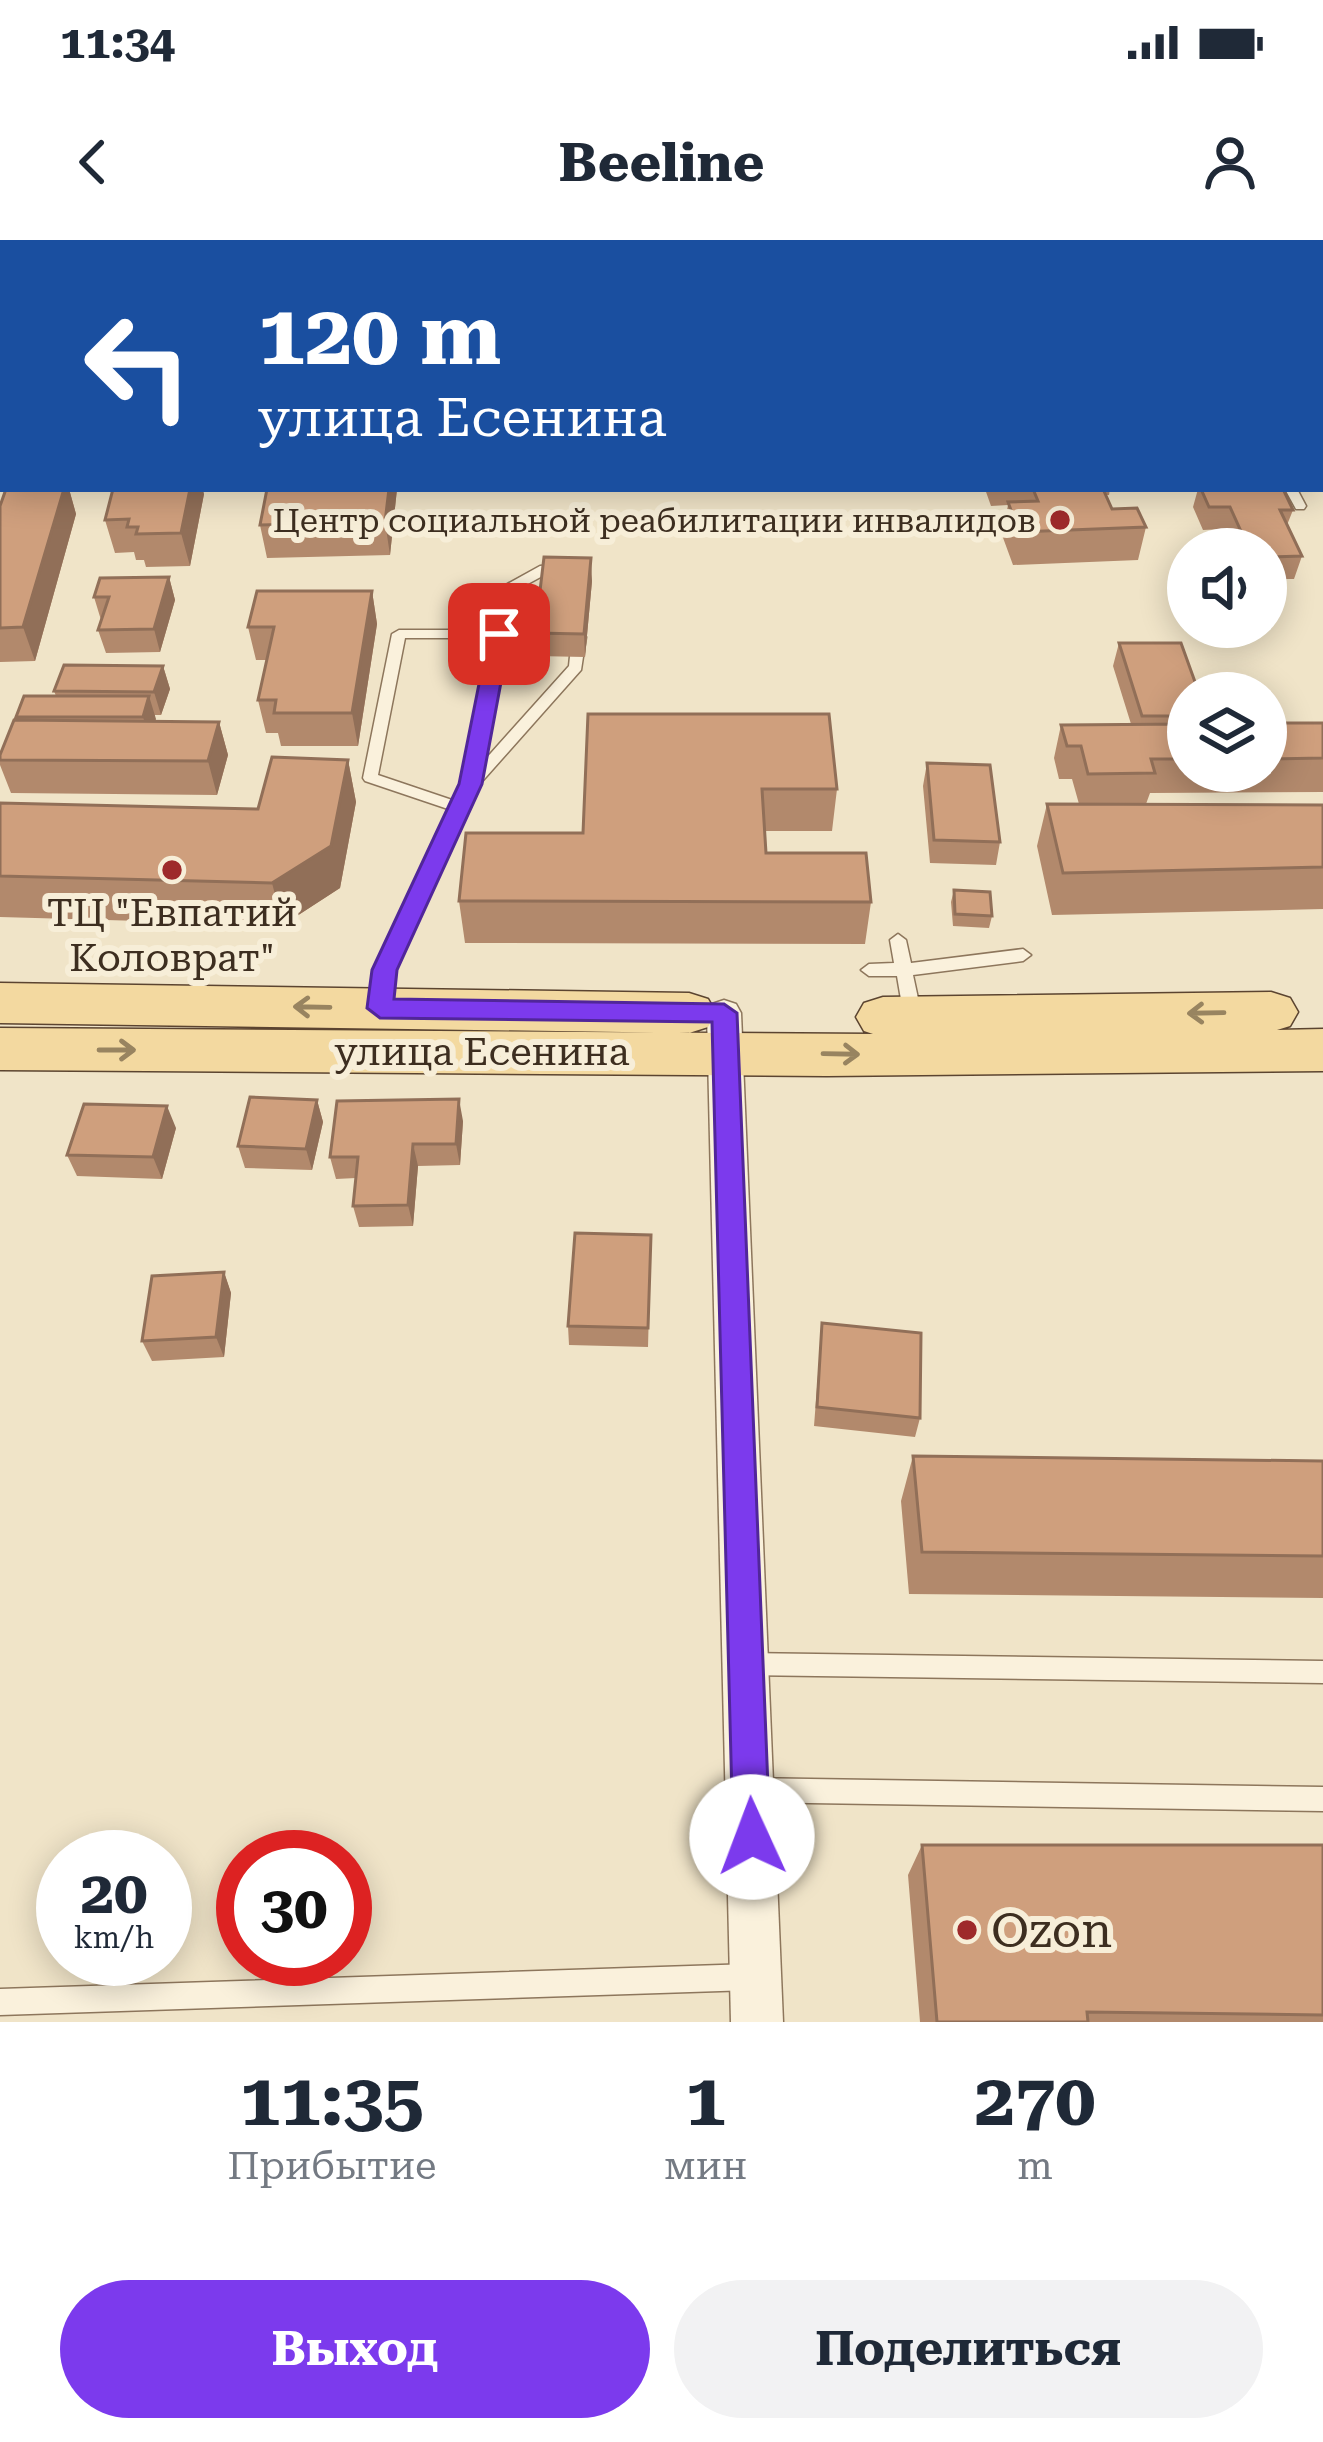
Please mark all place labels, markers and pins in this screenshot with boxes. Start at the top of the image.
place label: Центр социальной реабилитации инвалидов [273,501,1036,540]
marker: Центр социальной реабилитации инвалидов [1047,507,1073,533]
pin [448,583,550,685]
marker: ТЦ "Евпатий Коловрат" [159,857,185,883]
place label: ТЦ "Евпатий Коловрат" [47,890,297,981]
place label: Ozon [991,1903,1112,1959]
marker: Ozon [954,1917,980,1943]

